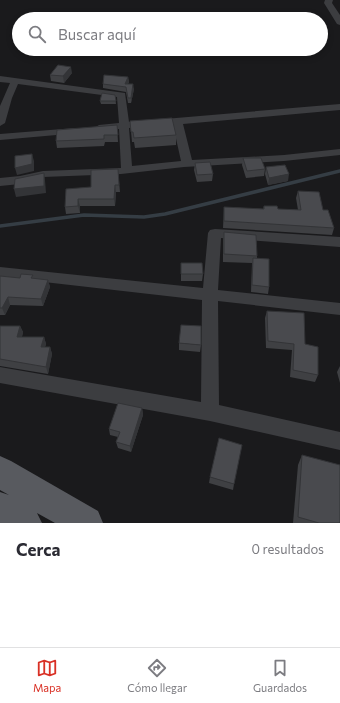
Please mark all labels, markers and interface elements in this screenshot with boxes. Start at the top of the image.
search box [12,12,328,56]
icon: search [26,23,48,45]
text: Buscar aquí [58,25,136,43]
text: Cerca [16,539,61,560]
text: 0 resultados [252,541,324,557]
tab: Mapa [33,657,61,694]
tab: Cómo llegar [127,657,187,694]
tab: Guardados [253,657,307,694]

